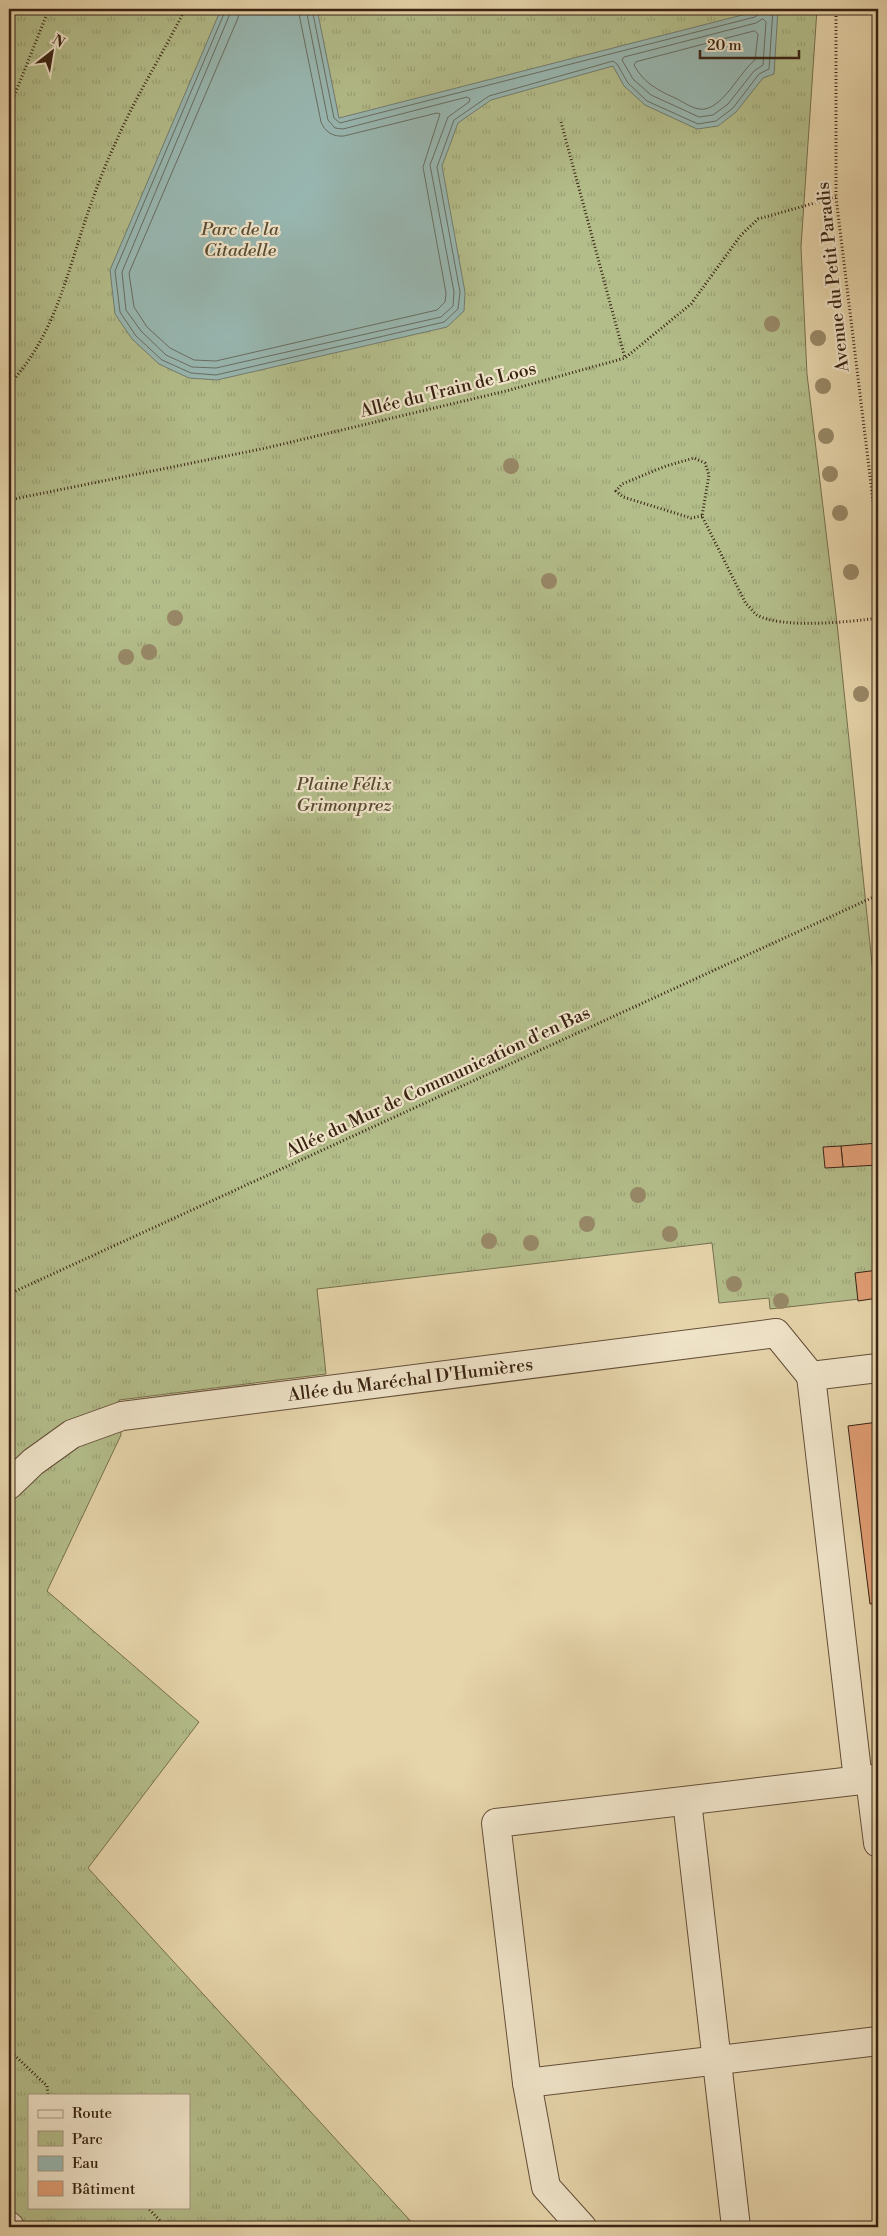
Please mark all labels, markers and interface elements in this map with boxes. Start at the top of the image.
north arrow [28,28,78,78]
scale bar [700,28,798,60]
text: N [49,31,68,52]
text: 20 m [707,36,742,55]
street label: Avenue du Petit Paradis [812,181,855,374]
park label: Parc de la Citadelle [200,218,280,262]
street label: Allée du Train de Loos [356,357,539,423]
park label: Plaine Félix Grimonprez [295,773,392,817]
street label: Allée du Mur de Communication d'en Bas [281,1001,594,1163]
street label: Allée du Maréchal D'Humières [285,1352,534,1406]
legend [28,2094,190,2208]
text: Route [72,2104,112,2123]
text: Parc [72,2130,103,2149]
text: Eau [72,2154,99,2173]
text: Bâtiment [71,2180,136,2199]

